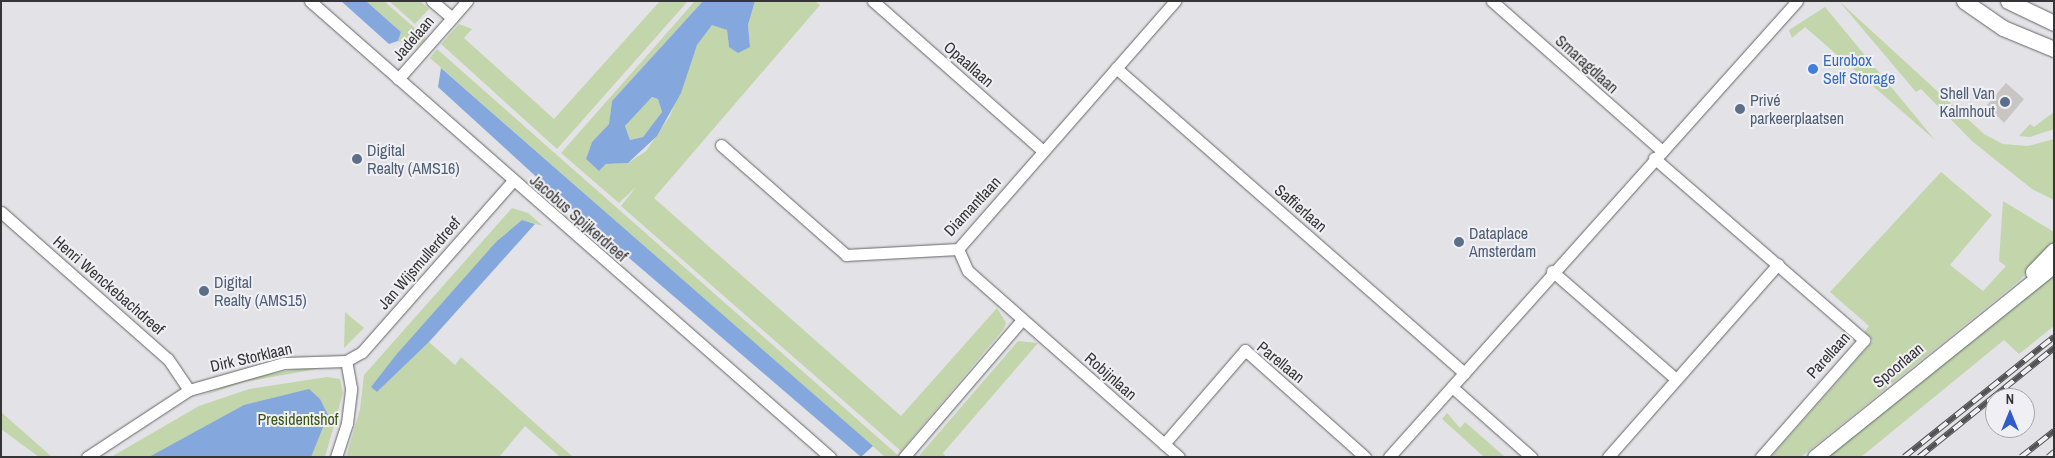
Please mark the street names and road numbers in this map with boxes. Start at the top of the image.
street label: Jadelaan [388,12,438,64]
street label: Smaragdlaan [1552,31,1622,97]
street label: Opaallaan [940,37,998,91]
street label: Jacobus Spijkerdreef [526,170,632,266]
street label: Diamantlaan [940,172,1004,240]
street label: Saffierlaan [1271,180,1331,236]
street label: Jan Wijsmullerdreef [374,213,464,313]
street label: Henri Wenckebachdreef [49,231,169,339]
street label: Parellaan [1802,328,1854,382]
street label: Parellaan [1253,337,1309,387]
street label: Dirk Storklaan [208,338,294,376]
street label: Spoorlaan [1869,338,1927,392]
street label: Robijnlaan [1081,348,1141,404]

